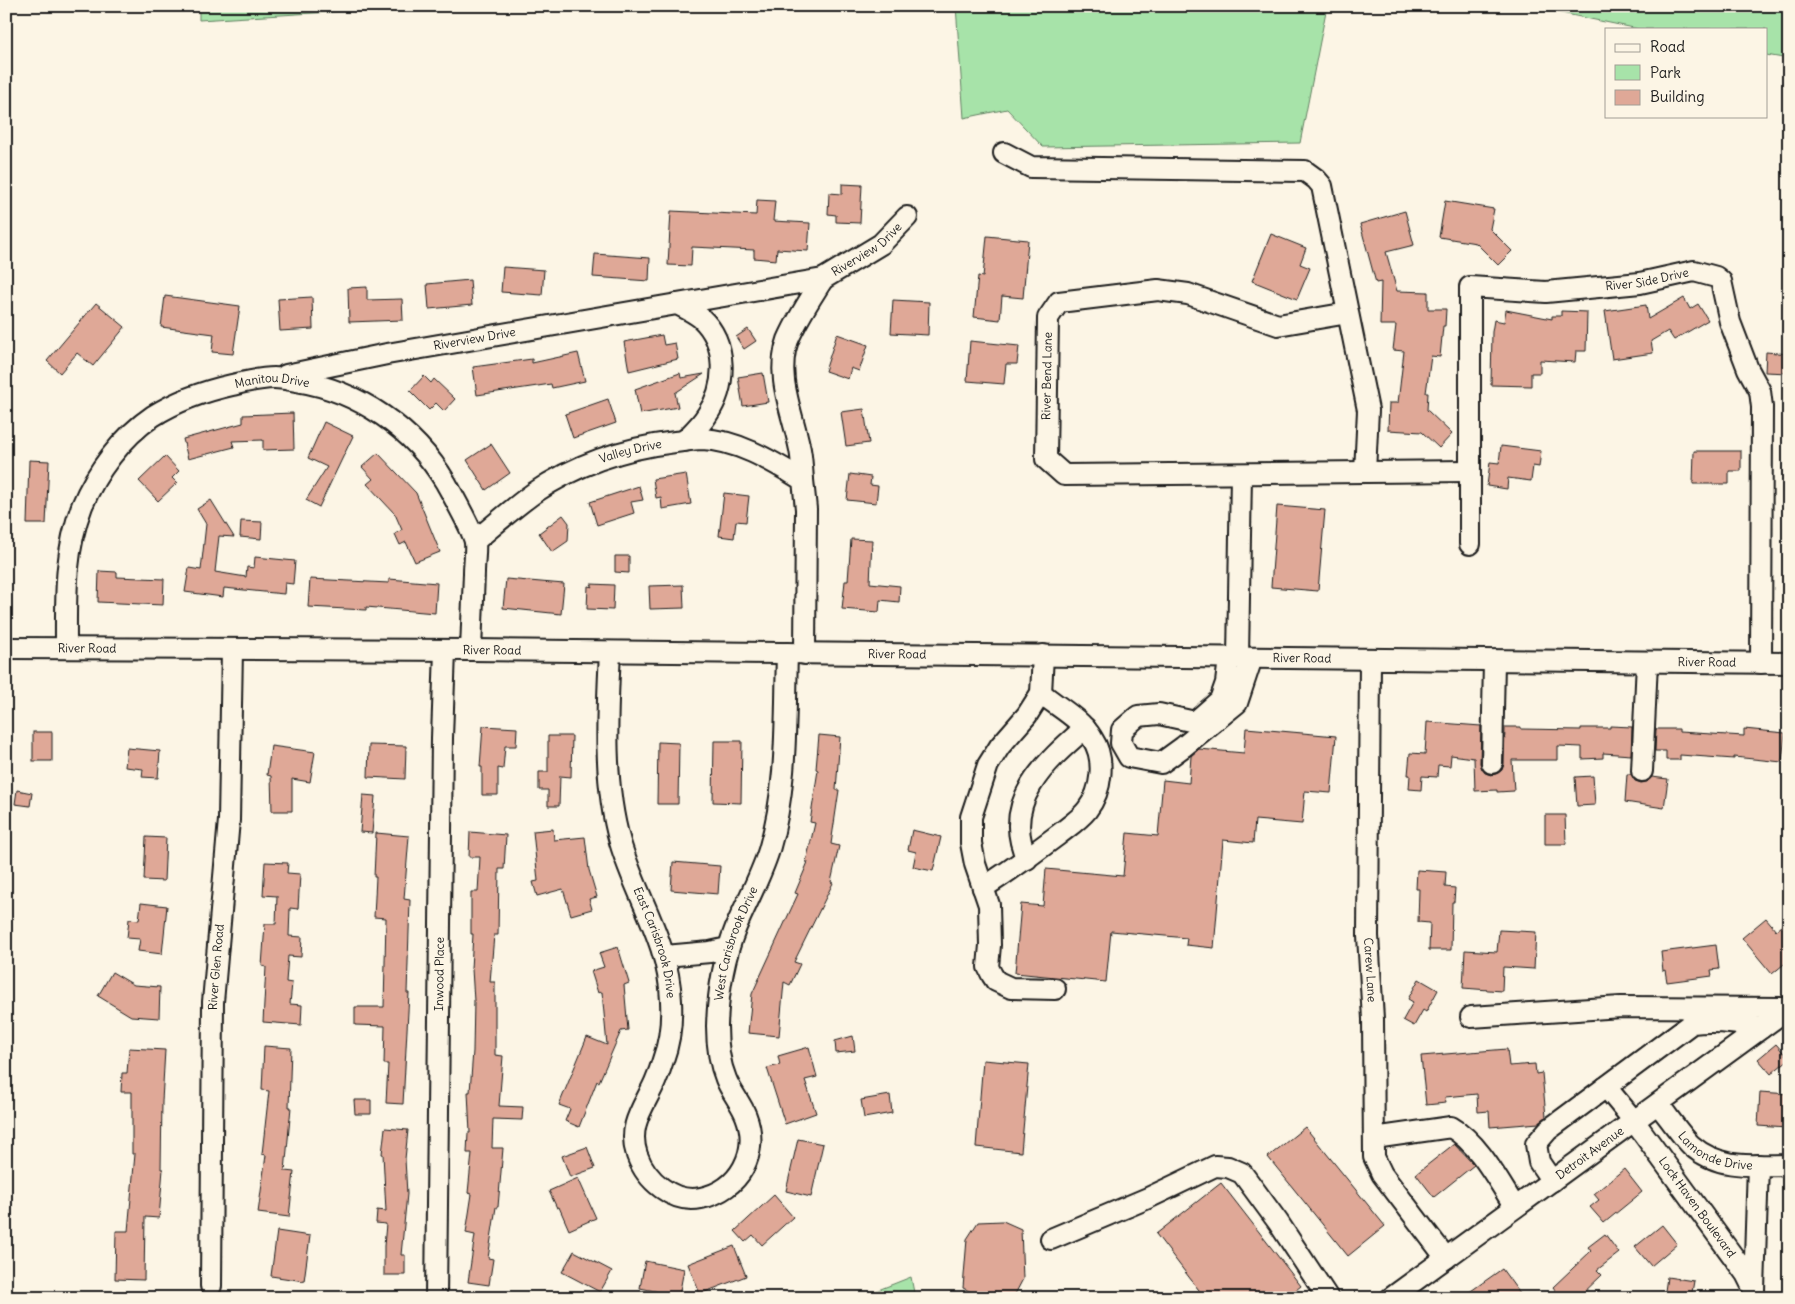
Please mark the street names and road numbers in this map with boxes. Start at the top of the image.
street label: Riverview Drive [828,219,905,279]
street label: River Side Drive [1605,264,1690,293]
street label: Riverview Drive [432,324,517,353]
street label: River Bend Lane [1038,332,1055,420]
street label: Manitou Drive [233,370,311,391]
street label: Valley Drive [597,436,663,466]
street label: River Road [58,640,116,655]
street label: River Road [463,642,521,657]
street label: River Road [868,646,926,661]
street label: River Road [1273,650,1331,665]
street label: River Road [1678,654,1736,669]
street label: West Carisbrook Drive [711,884,761,1001]
street label: East Carisbrook Drive [631,885,679,999]
street label: River Glen Road [205,923,227,1010]
street label: Inwood Place [431,937,447,1011]
street label: Carew Lane [1361,937,1380,1003]
street label: Detroit Avenue [1553,1123,1626,1182]
street label: Lamonde Drive [1675,1128,1753,1172]
street label: Lock Haven Boulevard [1656,1154,1739,1260]

